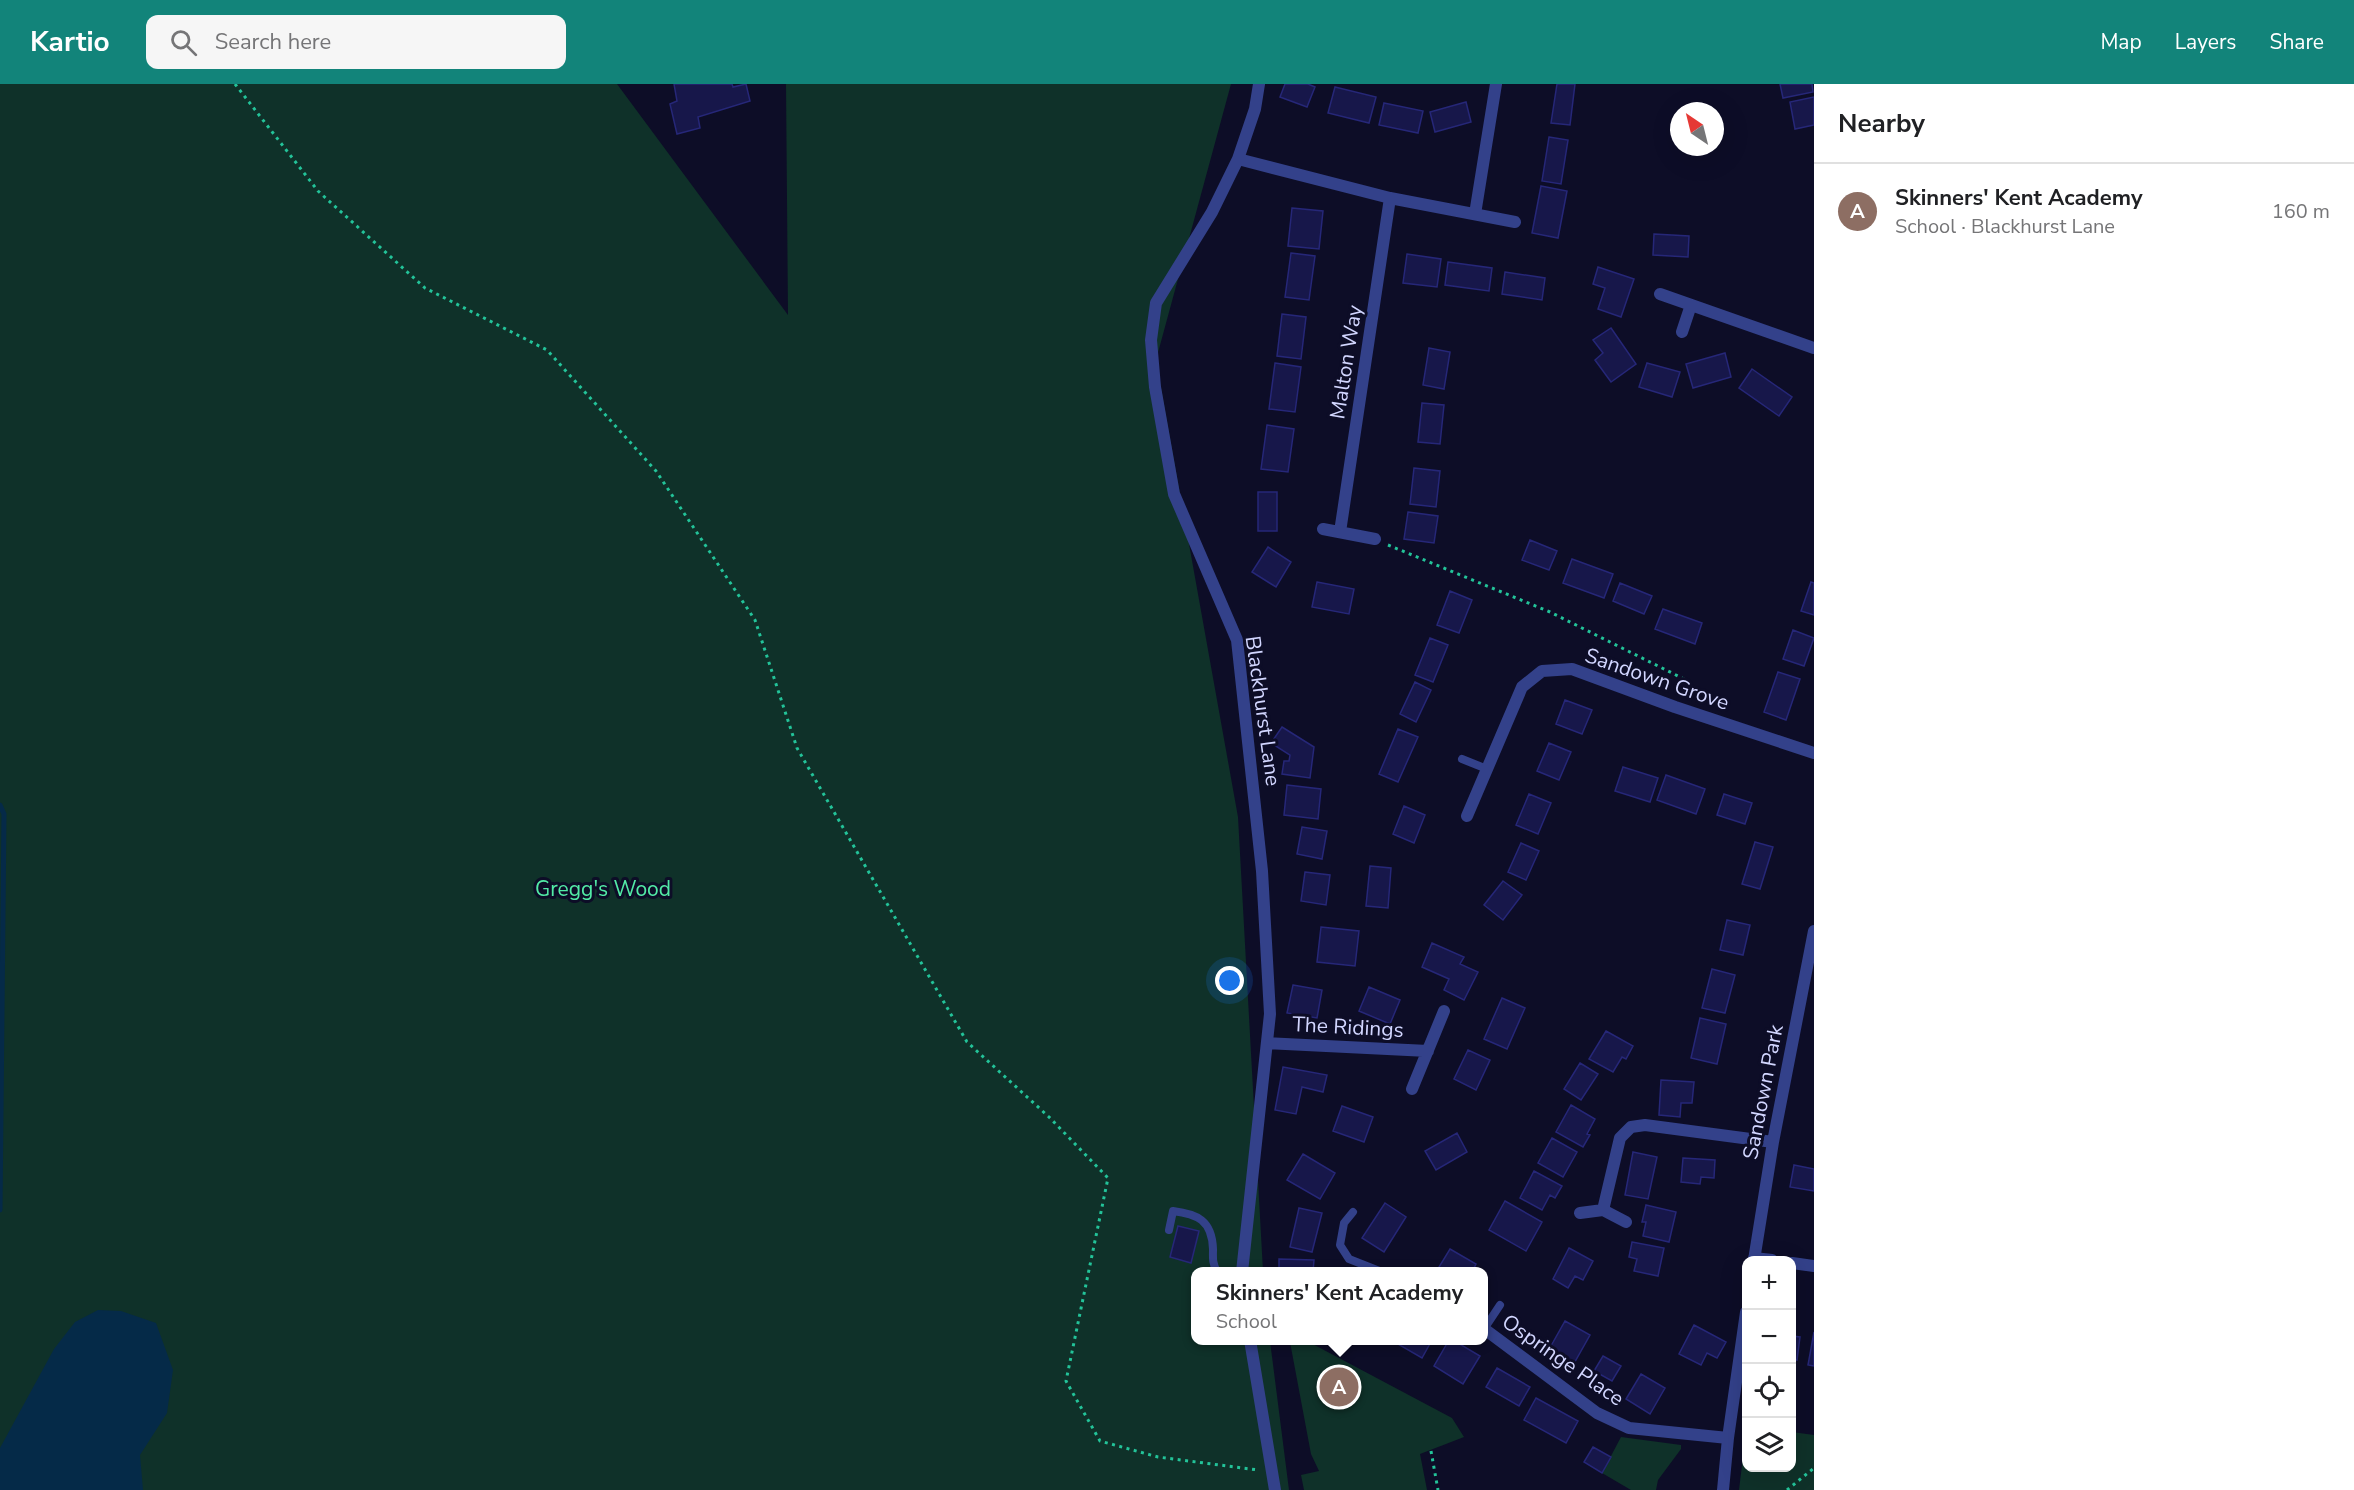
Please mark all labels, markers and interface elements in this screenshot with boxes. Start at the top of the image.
search box [146,15,566,69]
text: Kartio [30,23,110,61]
icon: search [167,26,200,59]
text: Search here [215,27,331,57]
text: Map [2100,28,2142,56]
text: Layers [2175,28,2236,56]
text: Share [2269,28,2324,56]
north arrow [1670,102,1724,156]
text: Nearby [1838,106,1925,141]
text: Skinners' Kent Academy [1895,183,2142,213]
text: A [1850,198,1865,225]
text: 160 m [2272,198,2330,225]
text: School · Blackhurst Lane [1895,213,2115,240]
street label: Malton Way [1323,303,1369,421]
street label: Blackhurst Lane [1239,634,1287,788]
street label: Sandown Grove [1581,641,1733,717]
park label: Gregg's Wood [535,875,671,903]
your location [1215,966,1244,995]
street label: The Ridings [1292,1010,1404,1044]
street label: Sandown Park [1736,1022,1790,1162]
map controls [1742,1256,1796,1472]
button: + [1742,1256,1796,1310]
popup [1191,1267,1488,1345]
text: Skinners' Kent Academy [1216,1278,1463,1308]
text: School [1216,1308,1277,1335]
street label: Ospringe Place [1496,1308,1630,1412]
button: − [1742,1310,1796,1364]
pin: A [1320,1364,1358,1410]
button: locate [1742,1364,1796,1418]
button: layers [1742,1418,1796,1472]

